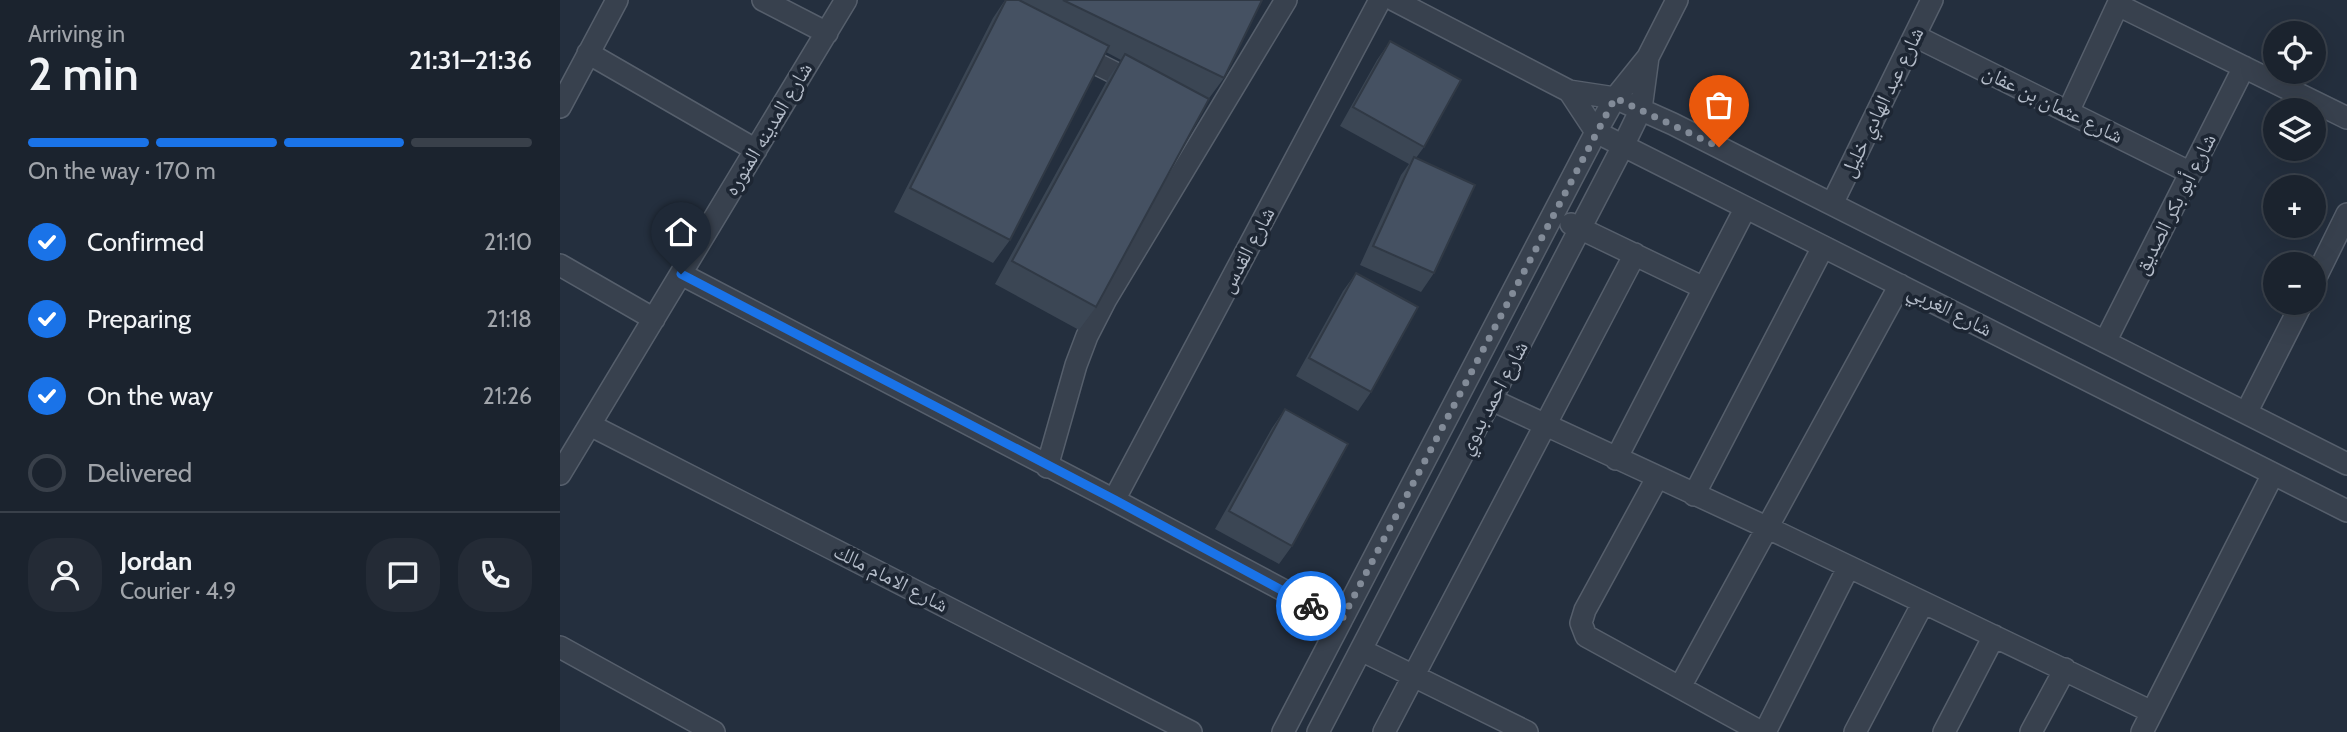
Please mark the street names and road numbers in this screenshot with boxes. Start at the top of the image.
street label: شارع عبد الهادي خليل [1834,23,1933,183]
street label: شارع المدينه المنوره [718,58,818,200]
street label: شارع عثمان بن عفان [1979,59,2127,149]
street label: شارع أبو بكر الصديق [2128,129,2222,279]
street label: شارع القدس [1214,203,1280,297]
street label: شارع الغربي [1902,278,1997,345]
street label: شارع احمد بدوي [1452,337,1537,461]
street label: شارع الامام مالك [829,538,953,619]

